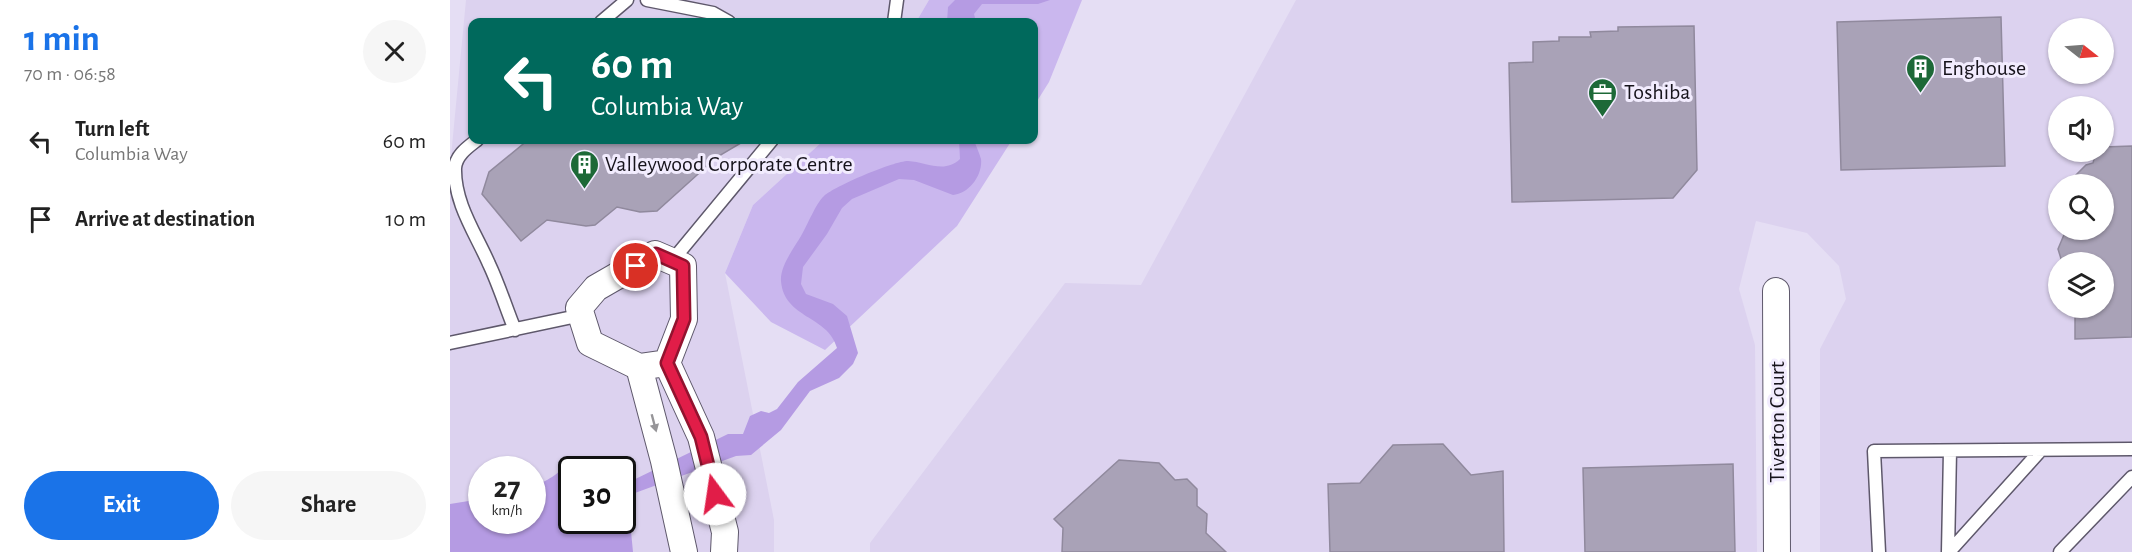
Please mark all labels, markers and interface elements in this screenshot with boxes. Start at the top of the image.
north arrow [2048,18,2114,84]
map controls [2048,18,2114,318]
button: close [363,20,426,83]
text: 1 min [24,21,100,57]
icon: left [492,42,570,120]
text: 60 m [591,44,673,86]
building icon: Enghouse [1905,52,1937,94]
place label: Enghouse [1942,57,2026,79]
text: 70 m · 06:58 [24,64,116,84]
office icon: Toshiba [1587,76,1619,118]
place label: Toshiba [1624,81,1691,103]
text: Columbia Way [591,93,743,120]
button: sound [2048,96,2114,162]
text: Turn left [75,118,149,140]
icon: left [24,125,57,158]
text: 60 m [383,130,426,152]
text: Columbia Way [75,144,188,164]
building icon: Valleywood Corporate Centre [568,148,600,190]
place label: Valleywood Corporate Centre [605,153,853,175]
button: search [2048,174,2114,240]
icon: arrive [24,203,57,236]
text: Arrive at destination [75,208,255,230]
text: 10 m [386,208,426,230]
pin [610,240,661,291]
icon: arrive [619,249,652,282]
button: layers [2048,252,2114,318]
street label: Tiverton Court [1766,361,1788,483]
one-way arrow [649,414,659,433]
speed limit sign: 30 [558,456,636,534]
position arrow [683,462,747,526]
button: Exit [24,471,219,540]
button: Share [231,471,426,540]
text: 27 [493,473,521,503]
text: km/h [492,503,522,518]

